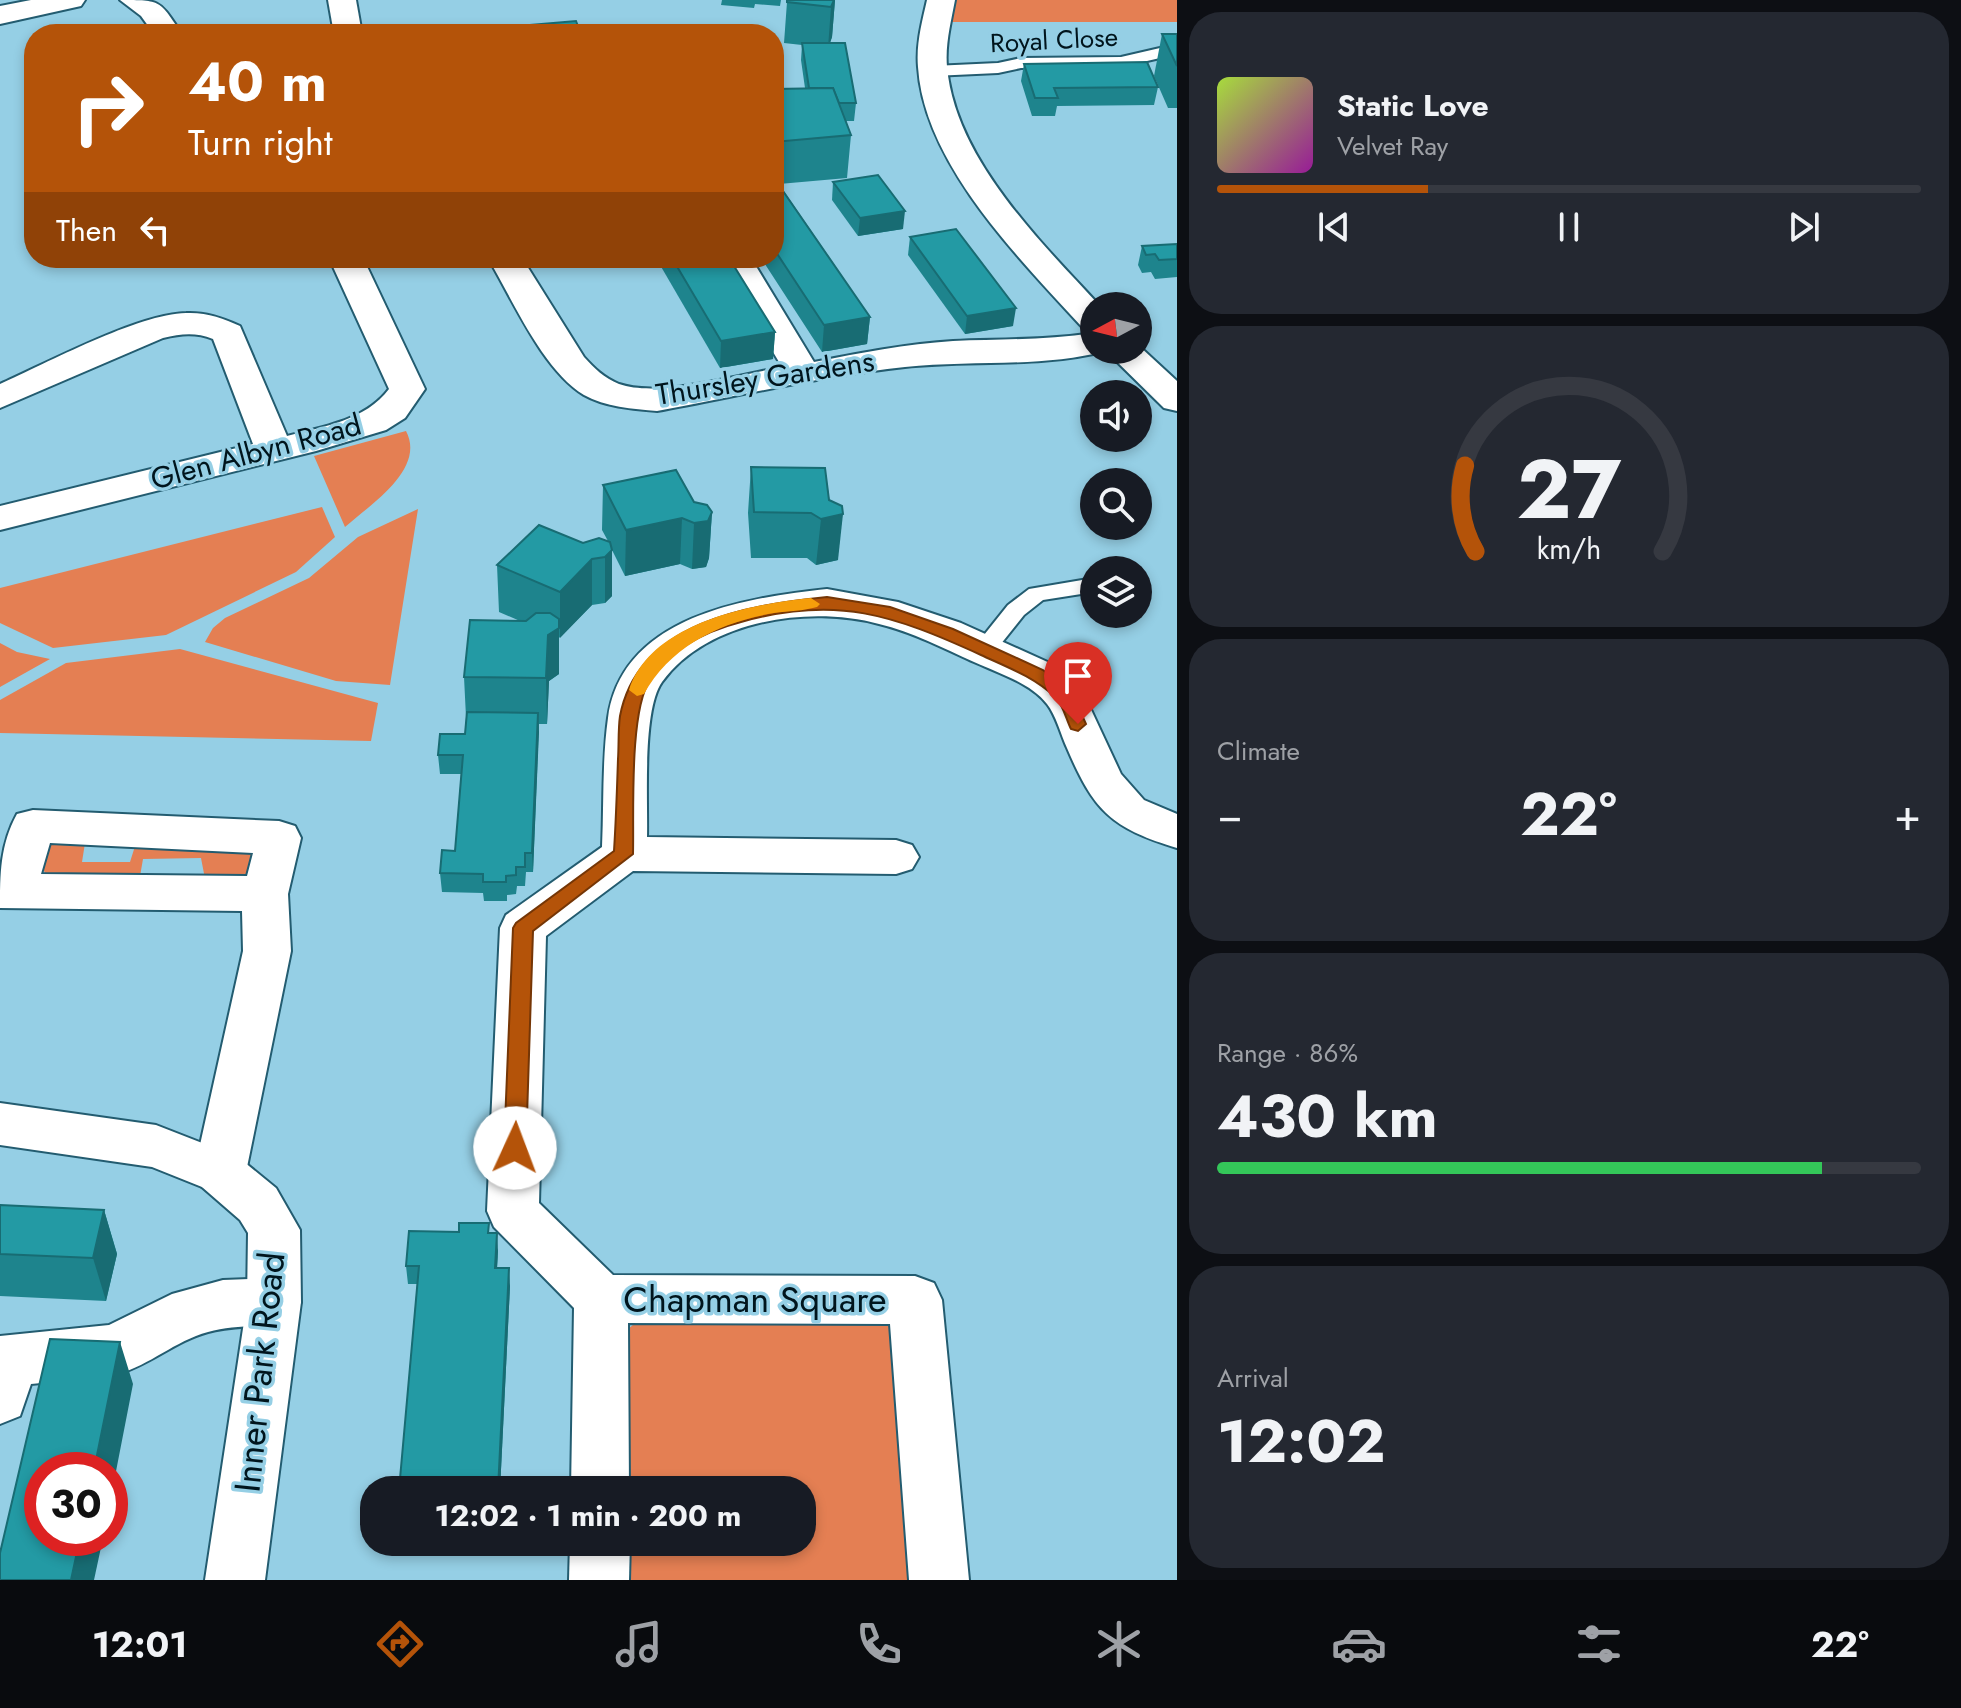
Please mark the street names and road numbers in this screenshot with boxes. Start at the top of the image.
street label: Royal Close [989,18,1119,62]
street label: Thursley Gardens [653,339,877,416]
street label: Glen Albyn Road [146,403,366,500]
street label: Inner Park Road [221,1249,297,1495]
street label: Chapman Square [623,1273,887,1325]

